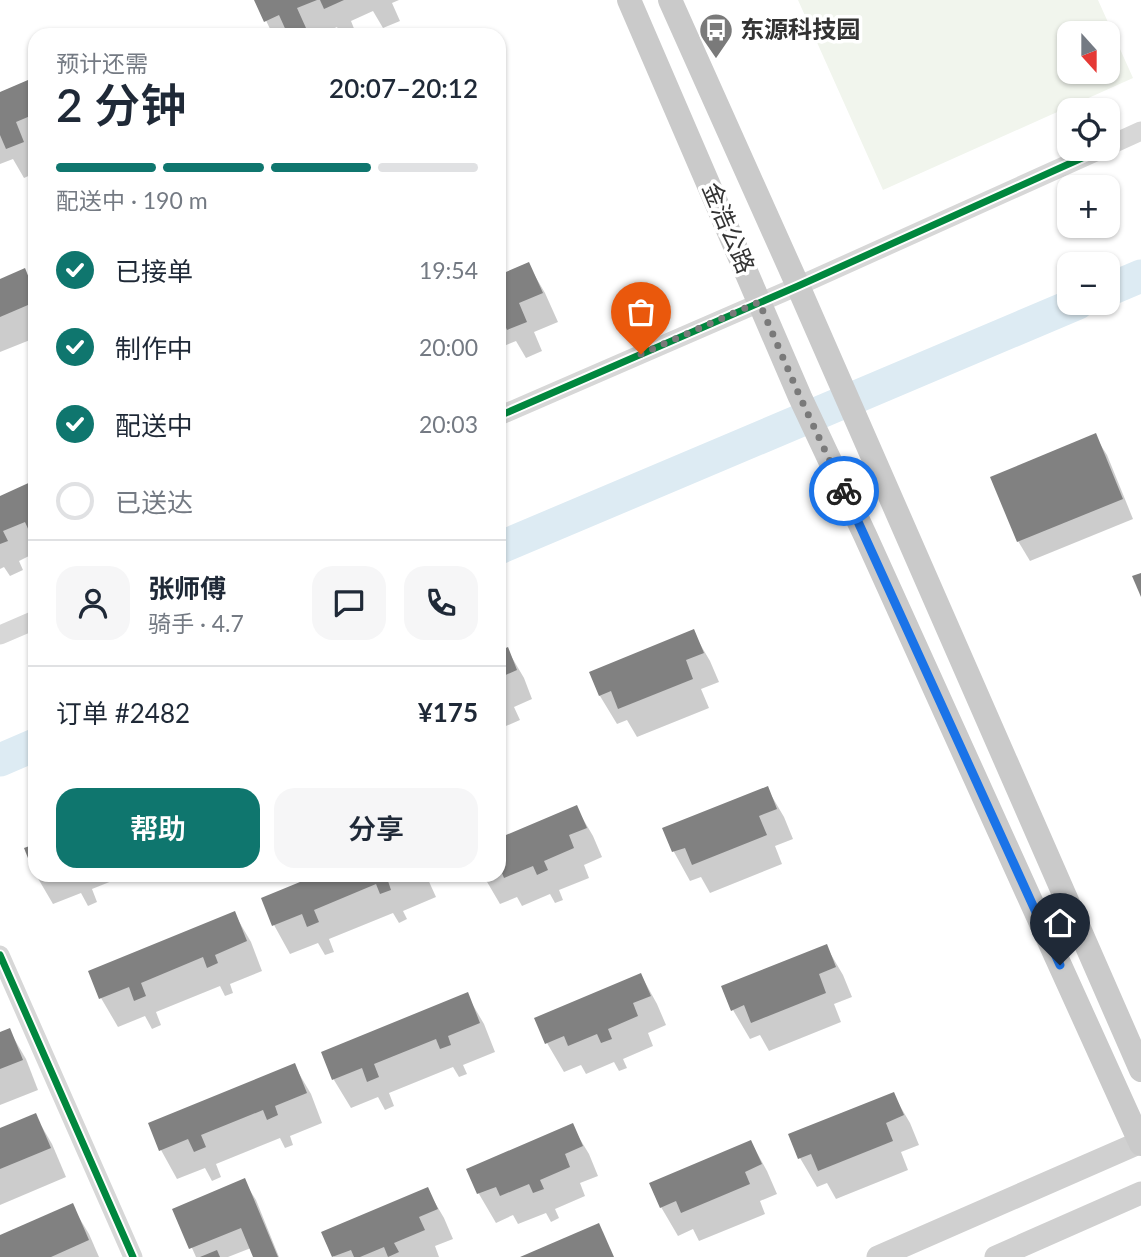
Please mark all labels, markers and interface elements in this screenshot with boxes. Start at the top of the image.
bus stop icon: 东源科技园 [697,11,735,60]
place label: 东源科技园 [740,14,860,43]
north arrow [1057,21,1120,84]
map controls [1057,21,1120,315]
text: 预计还需 [56,49,148,77]
text: 20:07–20:12 [329,72,478,104]
text: 2 分钟 [56,77,186,132]
button: locate [1057,98,1120,161]
button: + [1057,175,1120,238]
street label: 金浩公路 [697,178,761,277]
text: 配送中 · 190 m [56,186,208,214]
icon: check [56,251,94,289]
button: − [1057,252,1120,315]
text: 已接单 [115,255,193,287]
text: 19:54 [419,256,478,284]
pin [611,282,671,354]
icon: bag [622,293,660,331]
icon: check [56,328,94,366]
text: 制作中 [115,332,193,364]
text: 20:00 [419,333,478,361]
icon: check [56,405,94,443]
text: 配送中 [115,409,193,441]
text: 20:03 [419,410,478,438]
courier [809,456,879,526]
icon: bike [825,472,863,510]
text: 已送达 [115,486,193,518]
button: person [56,566,130,640]
button: chat [312,566,386,640]
button: phone [404,566,478,640]
text: 张师傅 [148,572,226,604]
text: 骑手 · 4.7 [148,609,244,637]
text: ¥175 [418,696,478,728]
text: 订单 #2482 [56,697,190,729]
button: 帮助 [56,788,260,868]
button: 分享 [274,788,478,868]
pin [1030,893,1090,965]
icon: home [1041,904,1079,942]

